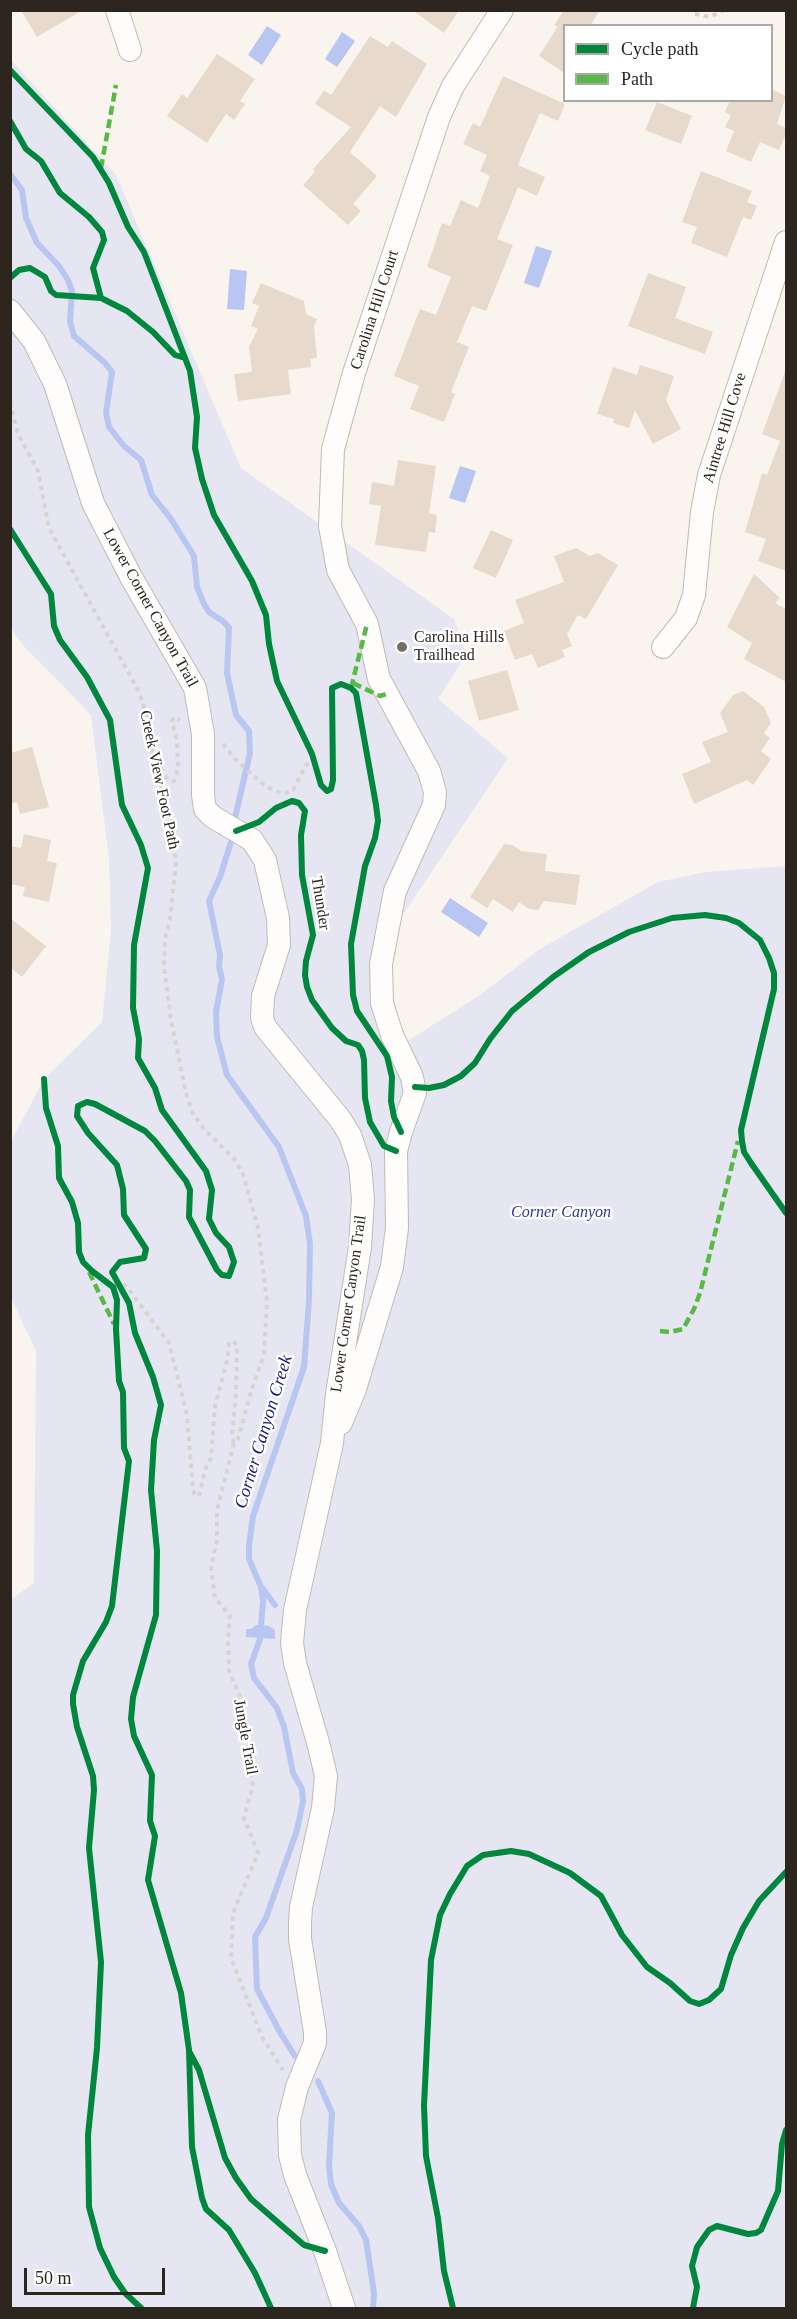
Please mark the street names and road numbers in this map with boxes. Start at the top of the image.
street label: Carolina Hill Court [347,248,403,372]
street label: Aintree Hill Cove [699,370,751,486]
street label: Lower Corner Canyon Trail [98,525,202,691]
street label: Creek View Foot Path [135,709,183,851]
street label: Thunder [306,875,334,931]
street label: Lower Corner Canyon Trail [327,1214,371,1394]
street label: Jungle Trail [229,1698,261,1776]

